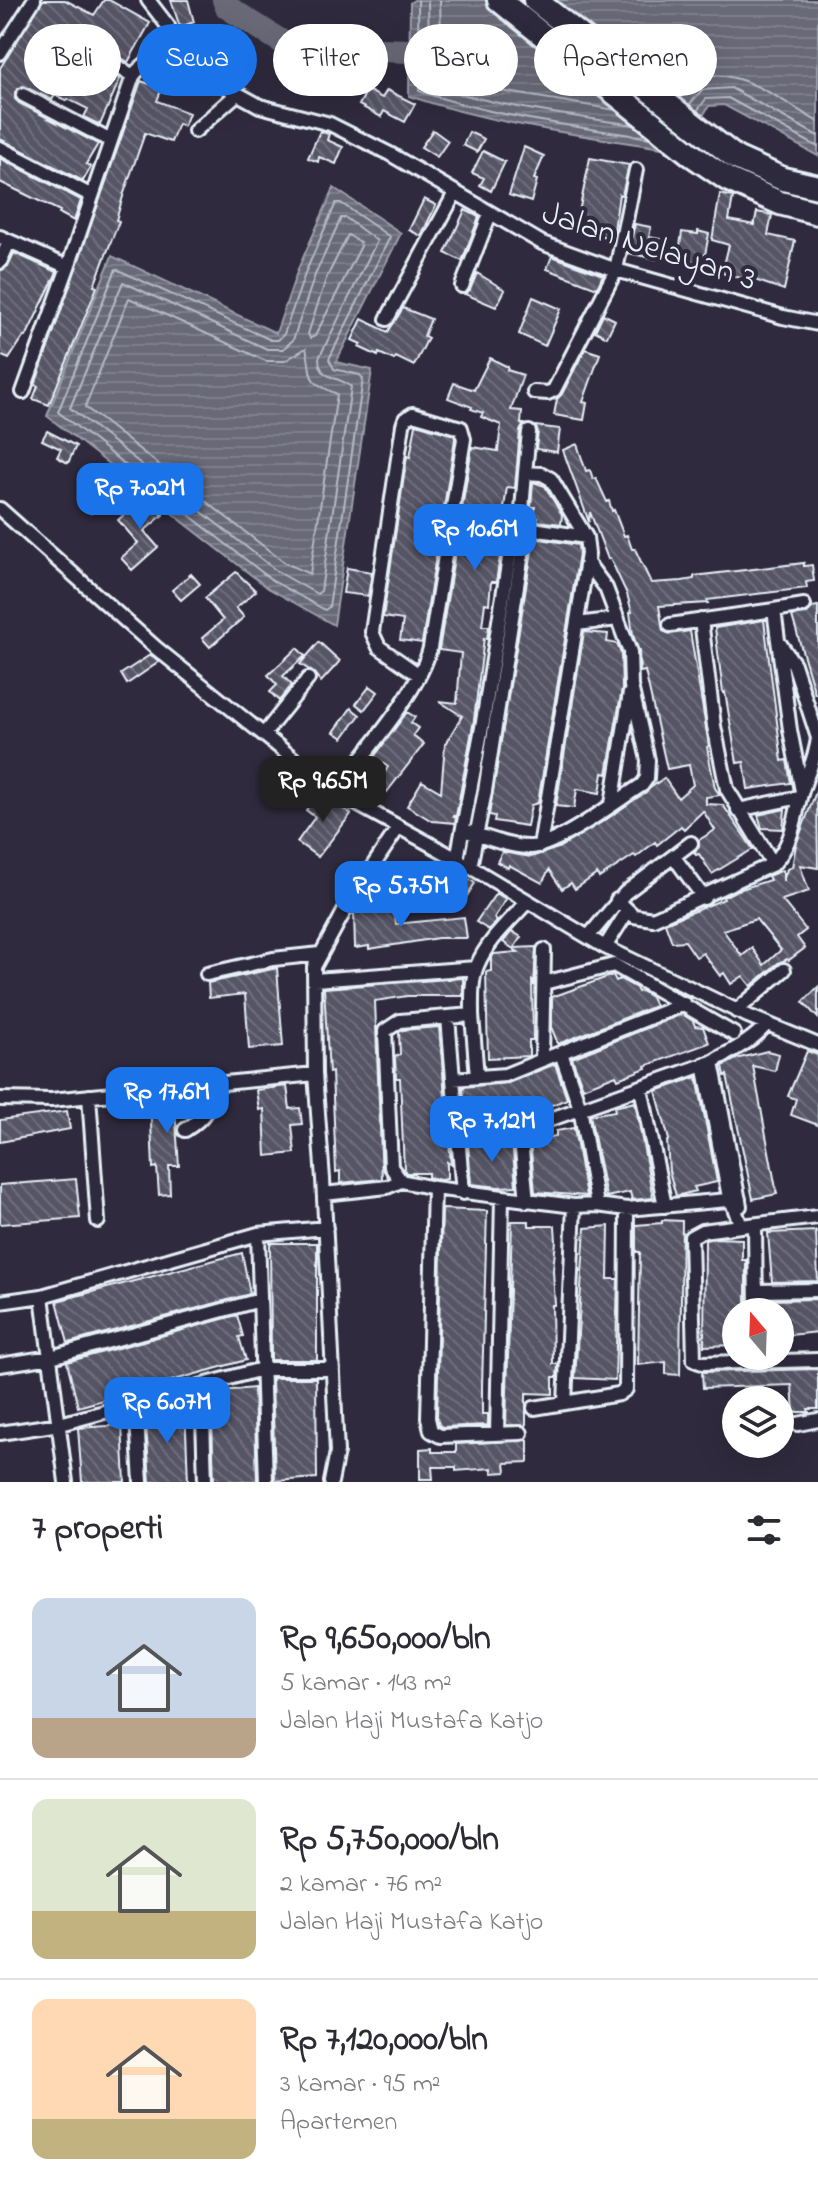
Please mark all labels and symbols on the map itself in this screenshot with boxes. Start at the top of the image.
street label: Jalan Nelayan 3 [535,190,763,306]
pin: Rp 7.02M [57,463,223,531]
pin: Rp 10.6M [392,504,558,572]
pin: Rp 9.65M [240,756,406,824]
pin: Rp 5.75M [318,861,484,929]
pin: Rp 17.6M [84,1067,250,1135]
pin: Rp 7.12M [409,1096,575,1164]
north arrow [722,1298,794,1370]
pin: Rp 6.07M [84,1377,250,1445]

